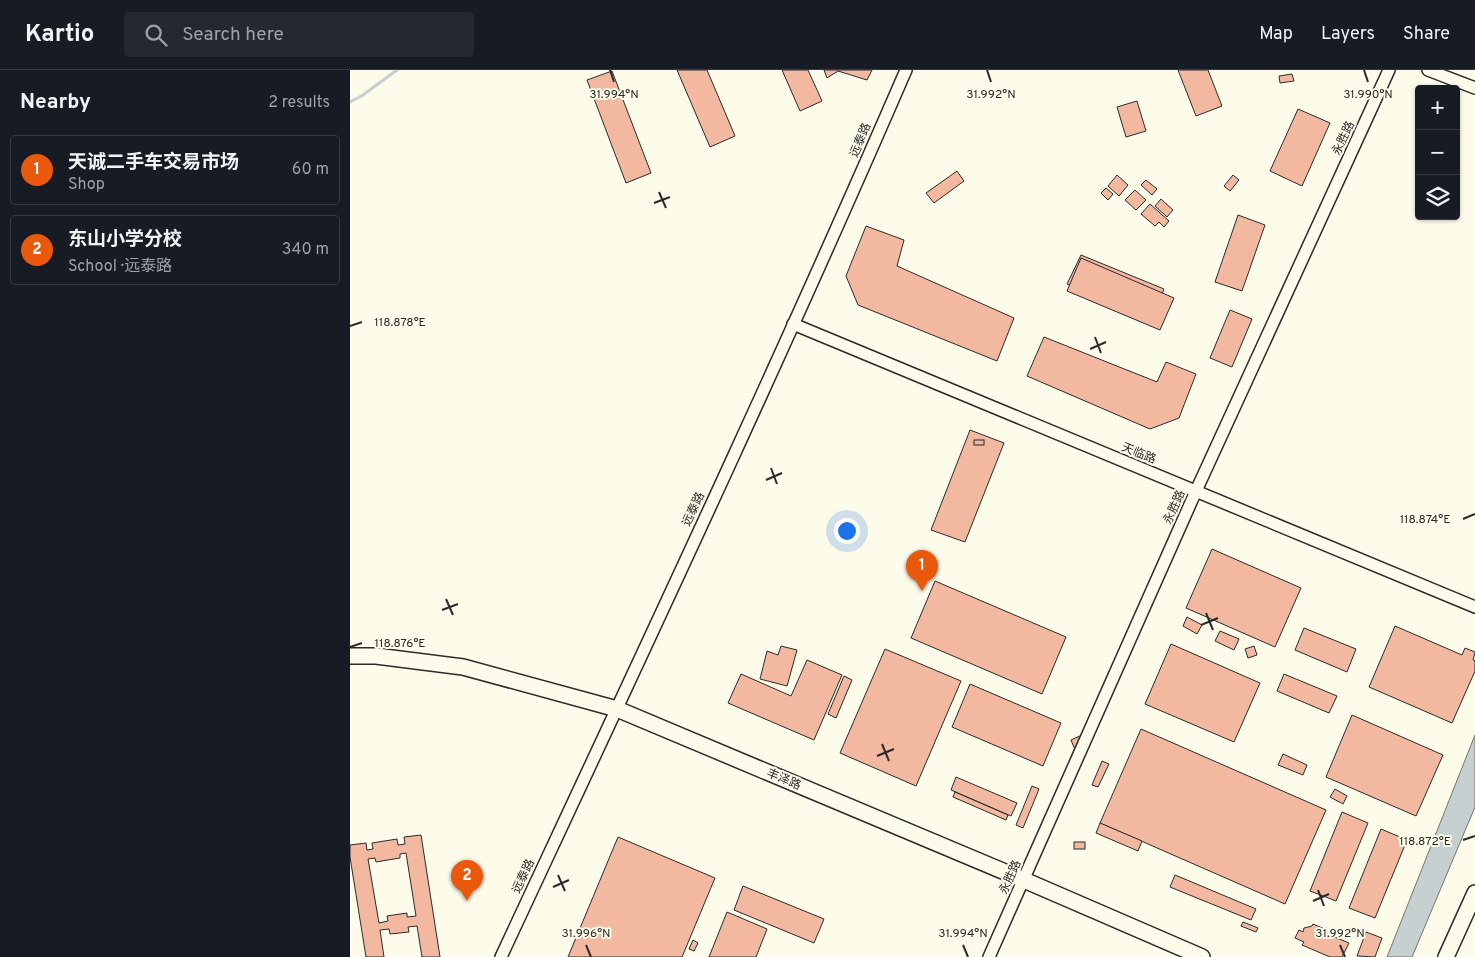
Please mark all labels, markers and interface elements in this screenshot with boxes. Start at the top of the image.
search box [124,12,474,57]
text: Kartio [25,20,94,50]
icon: search [142,21,170,49]
text: Search here [182,23,284,47]
text: Map [1259,23,1293,46]
text: Layers [1321,23,1375,46]
text: Share [1403,23,1450,46]
map controls [1415,85,1460,220]
button: + [1415,85,1460,130]
text: 31.994°N [589,87,639,103]
text: 31.992°N [966,87,1016,103]
text: 31.990°N [1343,87,1393,103]
text: Nearby [20,89,91,116]
text: 2 results [268,93,330,113]
street label: 永胜路 [1329,119,1359,158]
street label: 远泰路 [847,121,875,160]
button: − [1415,130,1460,175]
text: 天诚二手车交易市场 [68,151,239,175]
text: 1 [34,160,40,180]
text: 60 m [292,160,329,180]
text: Shop [68,175,105,195]
button: layers [1415,175,1460,220]
text: 东山小学分校 [68,228,182,252]
text: 2 [32,240,42,260]
text: 340 m [282,240,329,260]
text: School · 远泰路 [68,257,172,277]
text: 118.878°E [374,315,426,331]
street label: 天临路 [1119,440,1158,468]
street label: 永胜路 [1160,488,1190,527]
street label: 远泰路 [679,490,709,529]
text: 118.874°E [1400,512,1450,528]
your location [834,518,860,544]
pin: 1 [906,550,938,591]
text: 118.876°E [374,636,426,652]
street label: 丰泽路 [764,766,803,794]
text: 118.872°E [1399,834,1451,850]
street label: 远泰路 [509,857,539,896]
street label: 永胜路 [996,858,1026,897]
pin: 2 [451,860,483,901]
text: 31.996°N [561,926,611,942]
text: 31.994°N [938,926,988,942]
text: 31.992°N [1315,926,1365,942]

